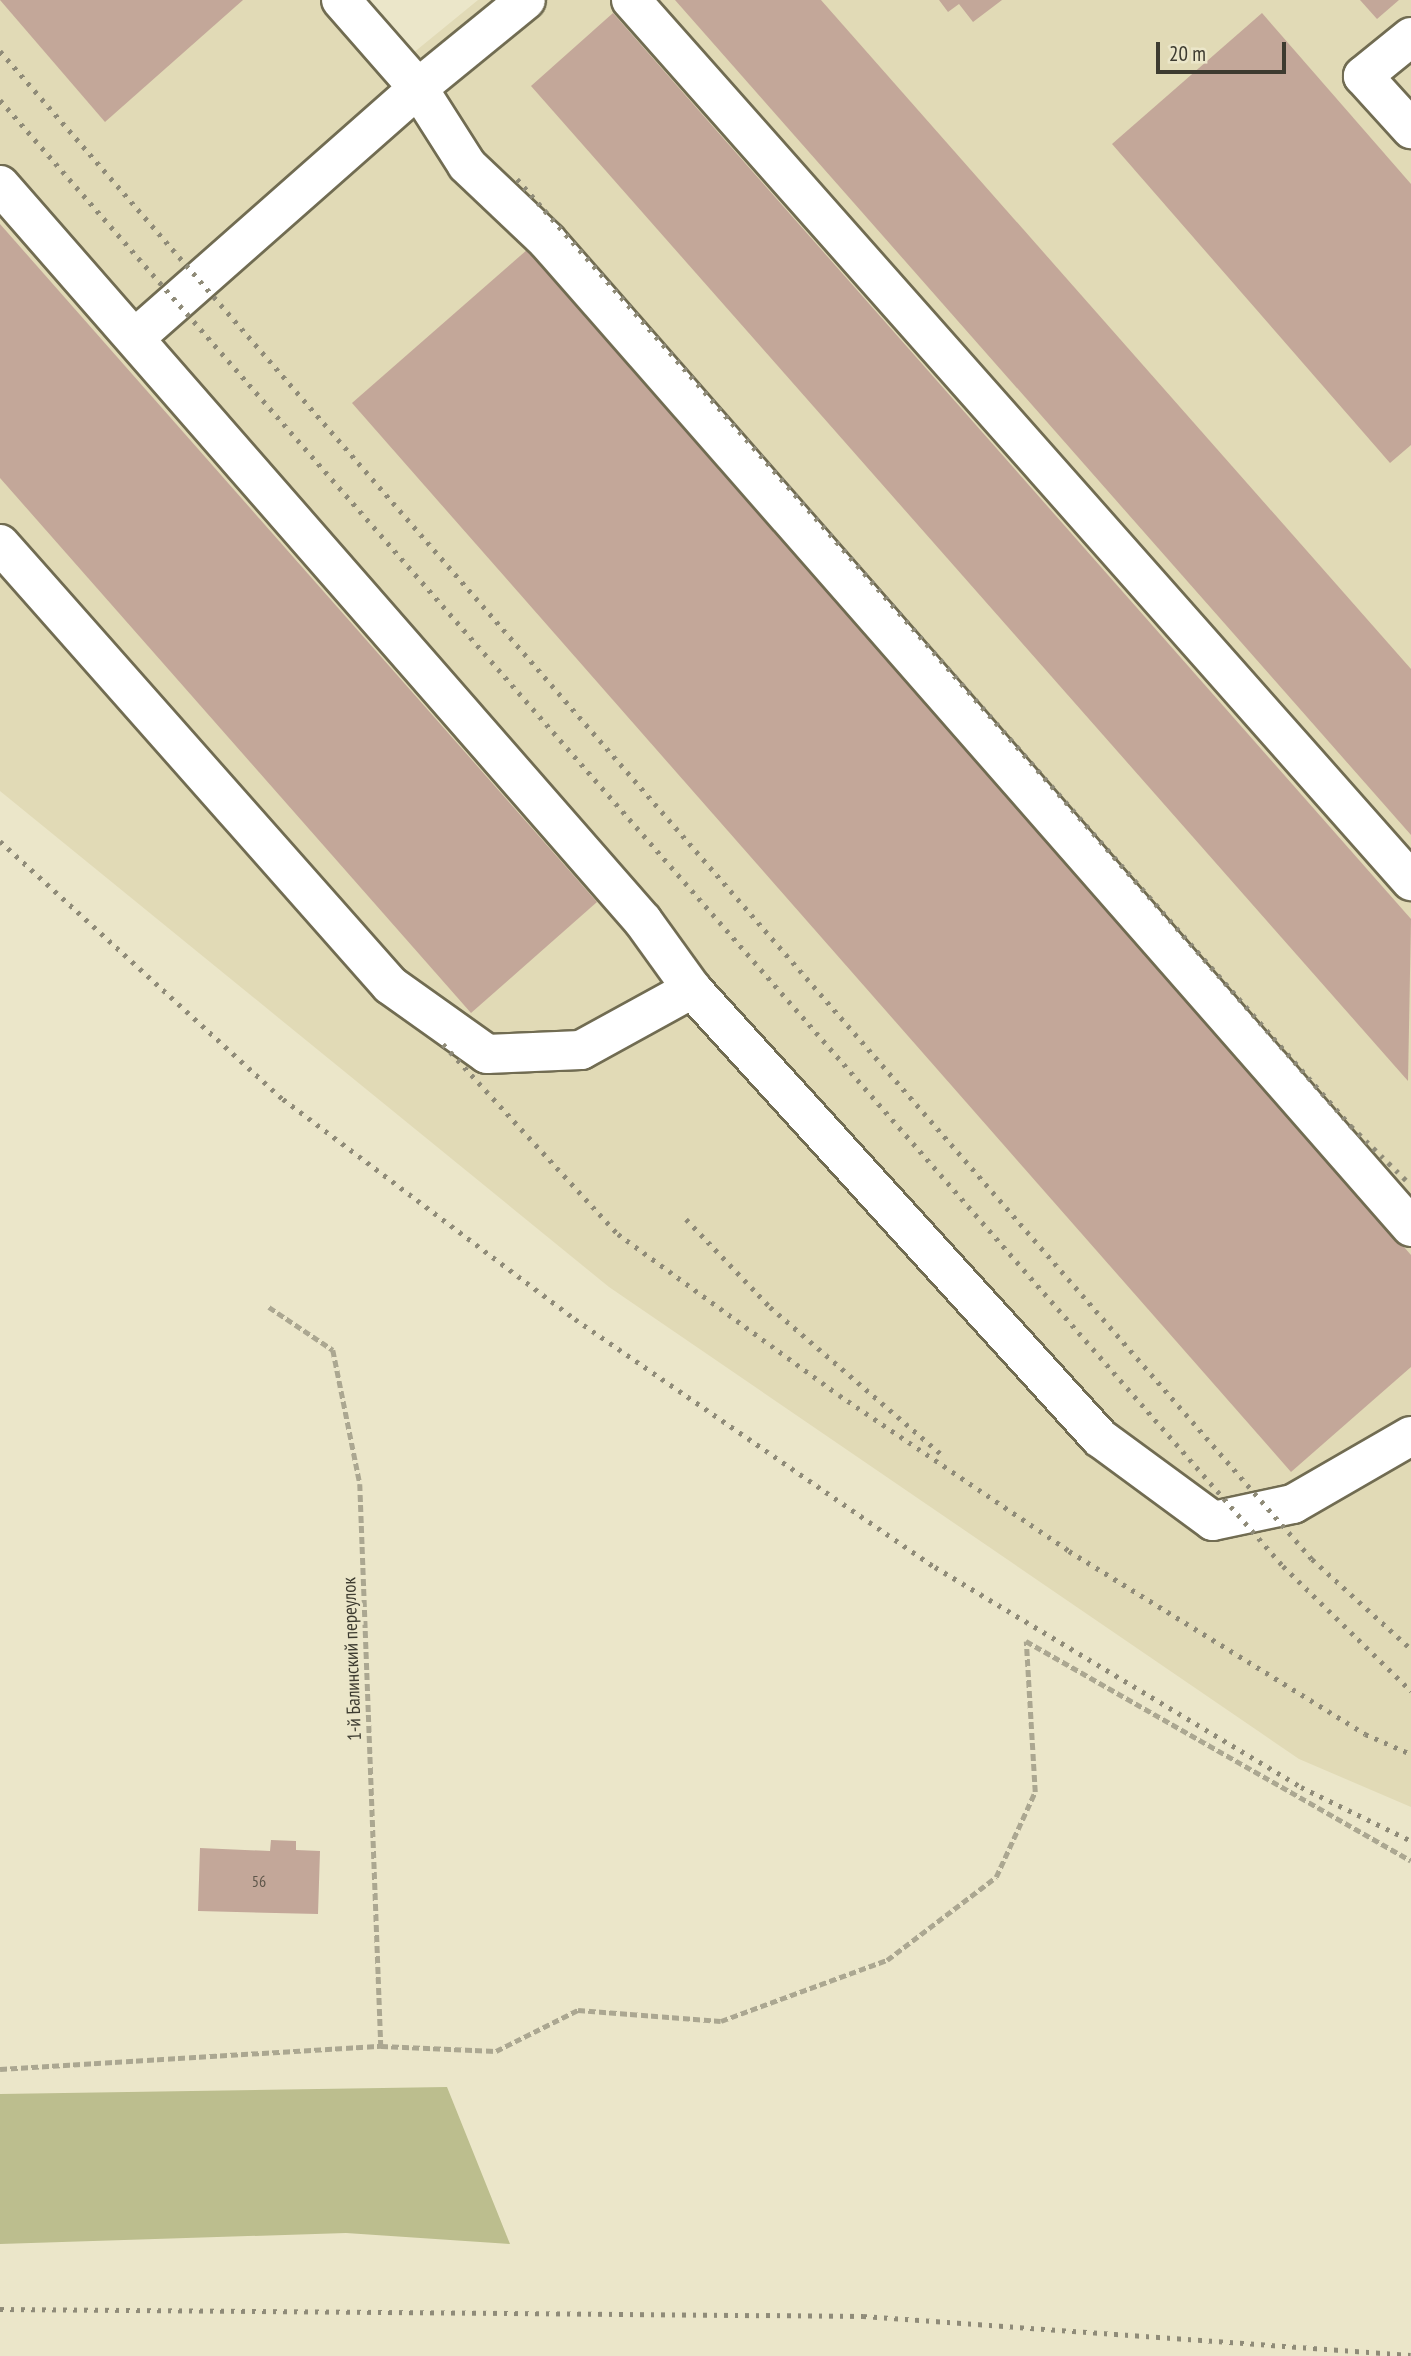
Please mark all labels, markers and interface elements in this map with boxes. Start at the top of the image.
scale bar [1159,28,1288,72]
text: 20 m [1169,40,1206,67]
street label: 1-й Балинский переулок [338,1577,366,1741]
house number: 56 [252,1871,266,1891]

